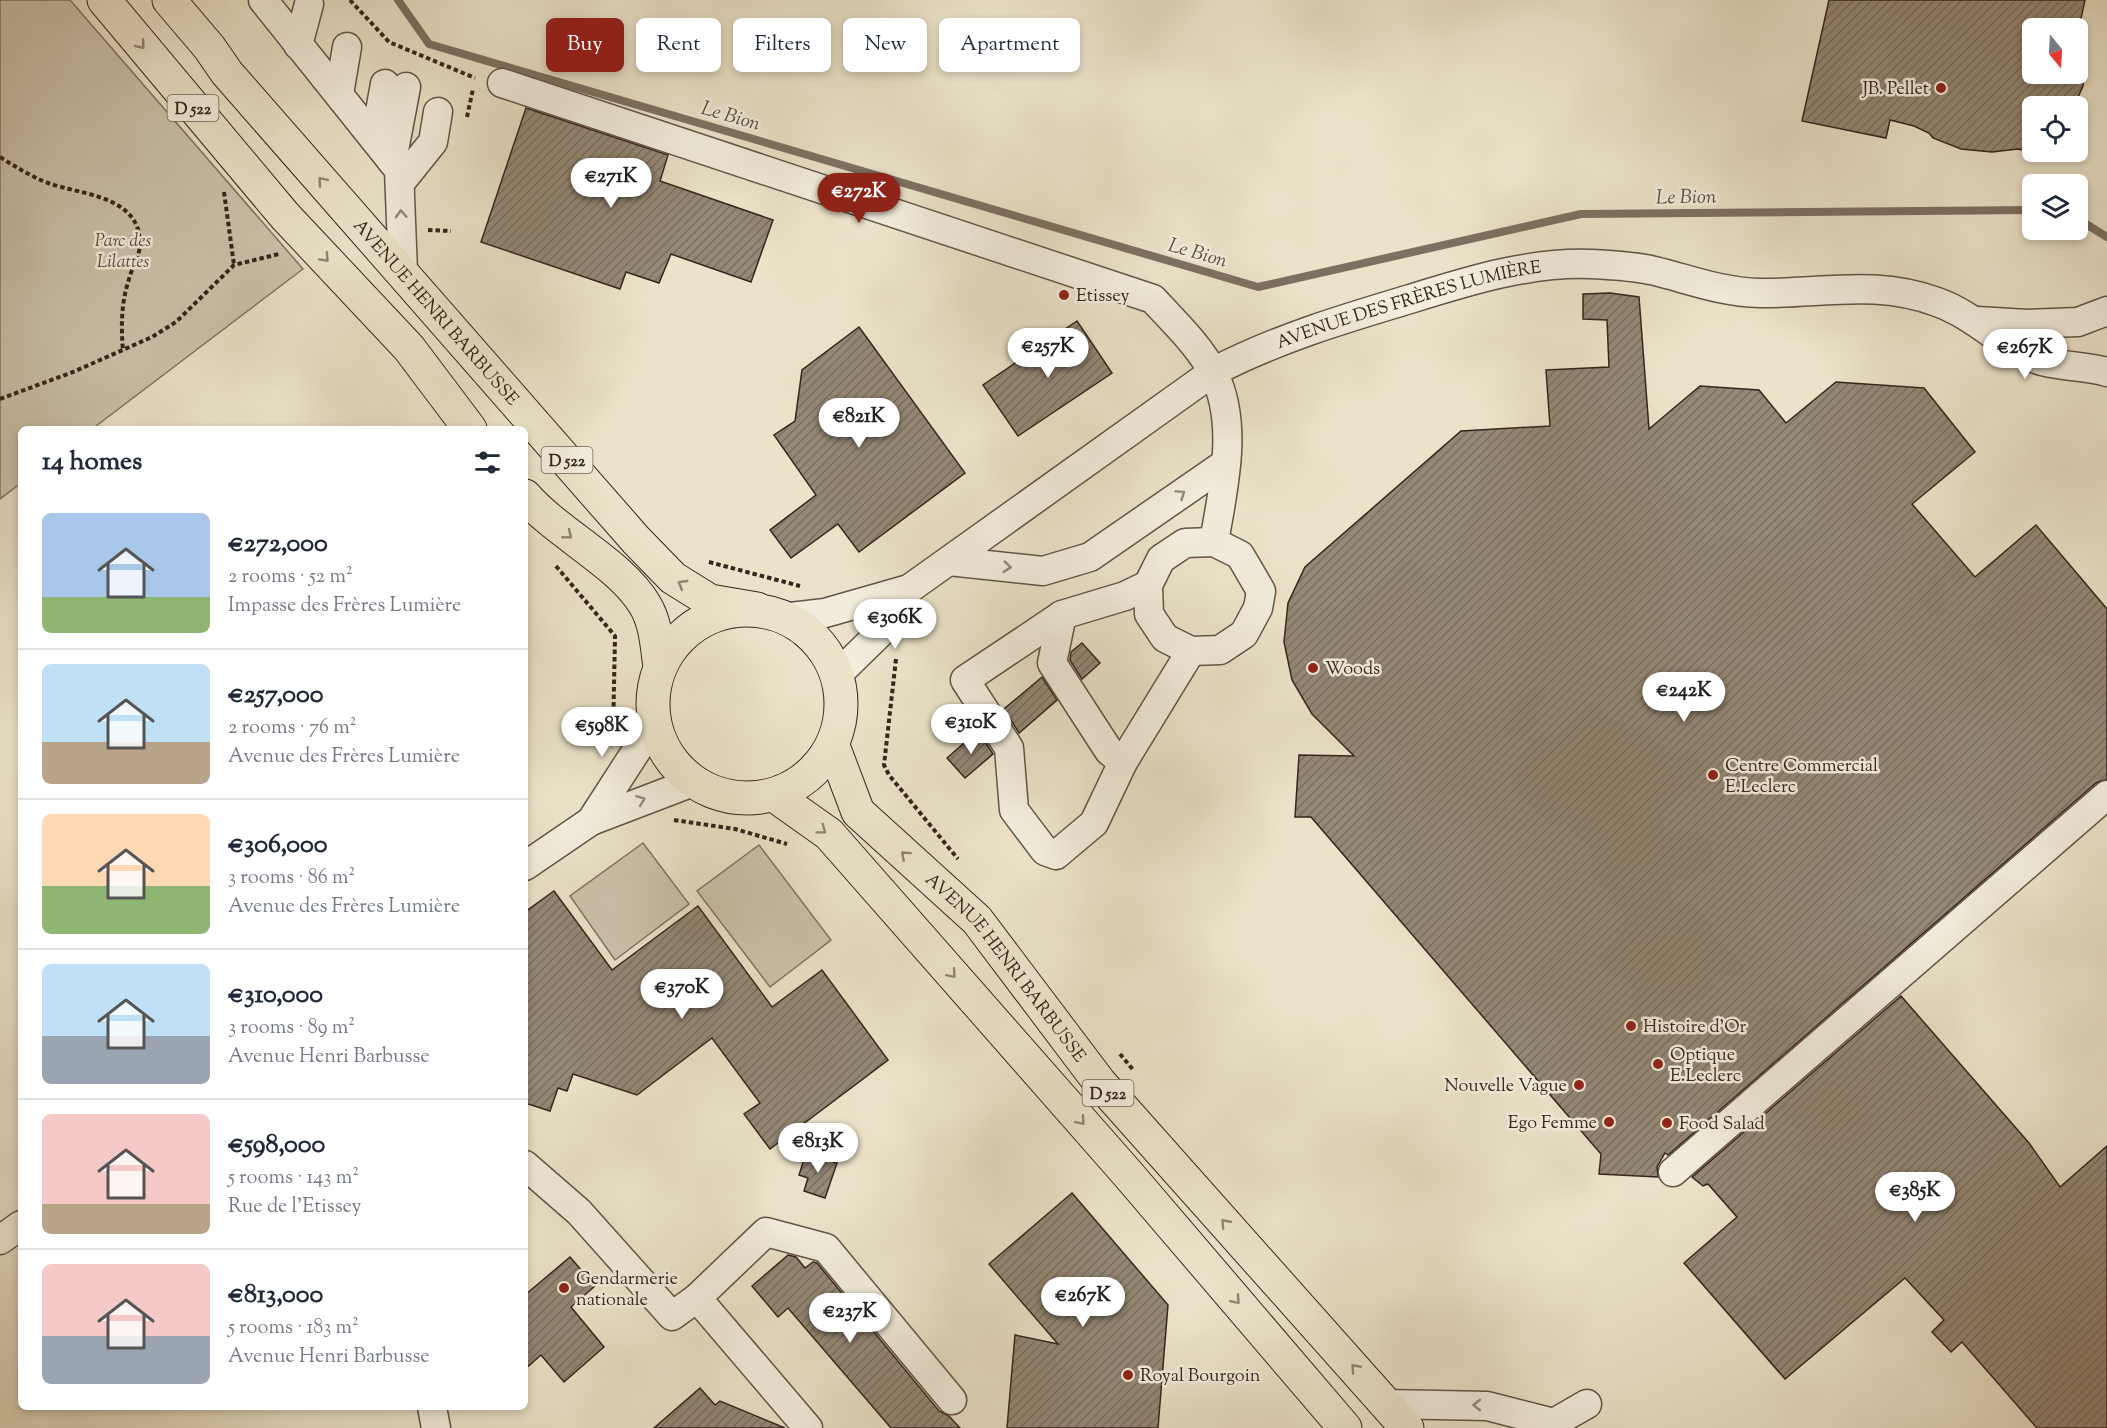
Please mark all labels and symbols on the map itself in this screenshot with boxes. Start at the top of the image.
north arrow [2022,18,2088,84]
one-way arrow [134,38,145,49]
place label: JB. Pellet [1862,77,1929,103]
marker: JB. Pellet [1934,81,1948,95]
road number: D 522 [168,95,218,121]
water label: Le Bion [697,95,764,140]
pin: €271K [569,158,653,209]
pin: €272K [817,173,901,224]
one-way arrow [318,177,329,188]
water label: Le Bion [1655,183,1717,214]
one-way arrow [395,209,407,218]
street label: AVENUE HENRI BARBUSSE [346,214,524,412]
park label: Parc des Lilattes [95,229,151,276]
water label: Le Bion [1164,232,1231,277]
one-way arrow [318,252,329,262]
street label: AVENUE DES FRÈRES LUMIÈRE [1273,255,1543,357]
place label: Etissey [1076,284,1129,310]
marker: Etissey [1057,288,1071,302]
pin: €257K [1006,328,1090,379]
pin: €267K [1983,329,2067,380]
pin: €821K [817,398,901,449]
road number: D 522 [542,447,592,473]
one-way arrow [1174,490,1185,501]
one-way arrow [561,528,572,539]
one-way arrow [1003,560,1012,573]
one-way arrow [678,580,689,591]
pin: €306K [853,599,937,650]
place label: Woods [1325,657,1380,683]
marker: Woods [1306,661,1320,675]
pin: €242K [1642,672,1726,723]
pin: €310K [929,704,1013,755]
pin: €598K [560,707,644,758]
place label: Centre Commercial E.Leclerc [1725,754,1878,801]
marker: Centre Commercial E.Leclerc [1706,768,1720,782]
one-way arrow [635,795,646,807]
one-way arrow [815,822,826,833]
one-way arrow [901,851,911,862]
street label: AVENUE HENRI BARBUSSE [919,868,1091,1069]
one-way arrow [945,968,956,978]
pin: €370K [640,969,724,1020]
place label: Histoire d'Or [1643,1015,1747,1041]
marker: Histoire d'Or [1624,1019,1638,1033]
place label: Optique E.Leclerc [1670,1043,1741,1090]
marker: Optique E.Leclerc [1651,1057,1665,1071]
place label: Nouvelle Vague [1444,1074,1567,1100]
marker: Nouvelle Vague [1572,1078,1586,1092]
road number: D 522 [1082,1080,1134,1106]
place label: Ego Femme [1508,1111,1597,1137]
place label: Food Salad [1679,1112,1765,1138]
one-way arrow [1074,1114,1085,1125]
marker: Ego Femme [1602,1115,1616,1129]
marker: Food Salad [1660,1116,1674,1130]
pin: €813K [776,1123,860,1174]
pin: €385K [1873,1172,1957,1223]
one-way arrow [1221,1219,1232,1229]
place label: Gendarmerie nationale [576,1267,678,1314]
pin: €267K [1041,1277,1125,1328]
marker: Gendarmerie nationale [557,1281,571,1295]
pin: €237K [808,1293,892,1344]
one-way arrow [1228,1293,1239,1304]
place label: Royal Bourgoin [1140,1364,1261,1390]
one-way arrow [1351,1364,1362,1375]
marker: Royal Bourgoin [1121,1368,1135,1382]
one-way arrow [1472,1399,1481,1412]

